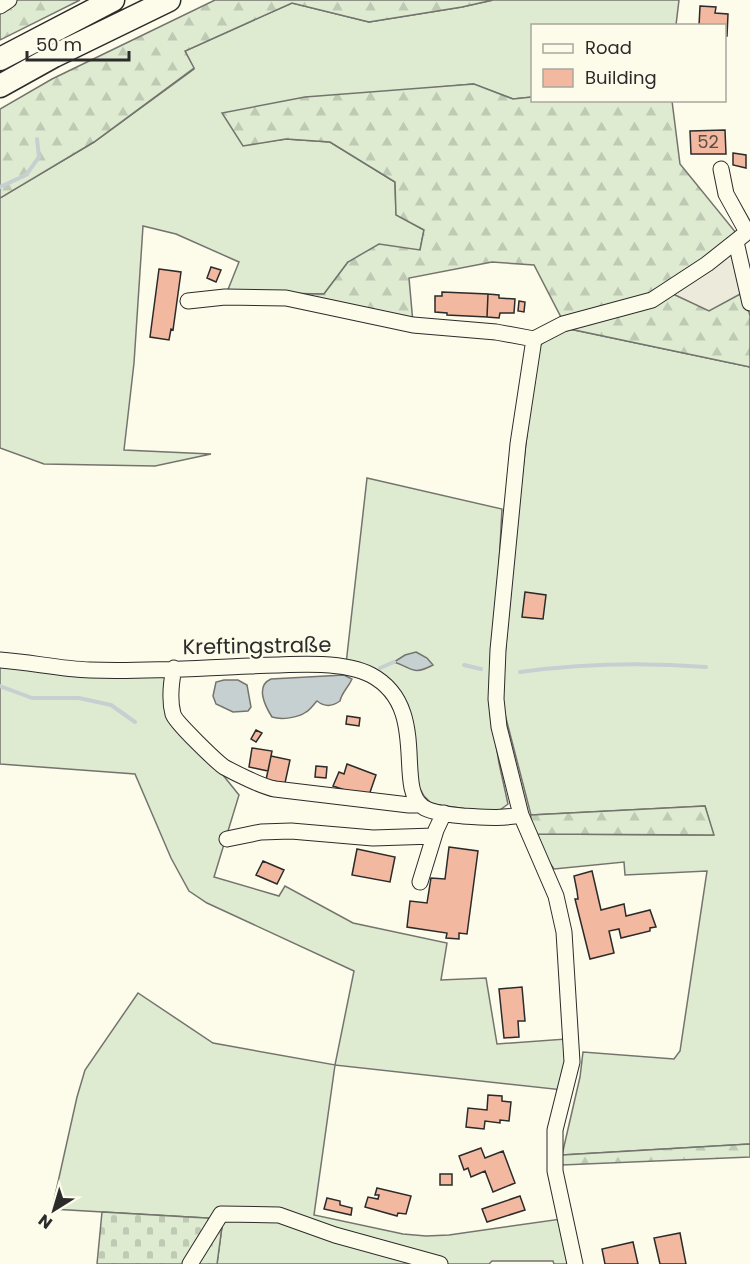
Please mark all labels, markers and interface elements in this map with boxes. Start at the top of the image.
scale bar [27,24,129,62]
legend [531,24,726,102]
text: 50 m [36,32,82,57]
text: Road [585,35,632,60]
text: Building [585,65,657,90]
house number: 52 [697,129,719,154]
street label: Kreftingstraße [182,630,332,661]
north arrow [24,1180,84,1240]
text: N [34,1209,57,1234]

